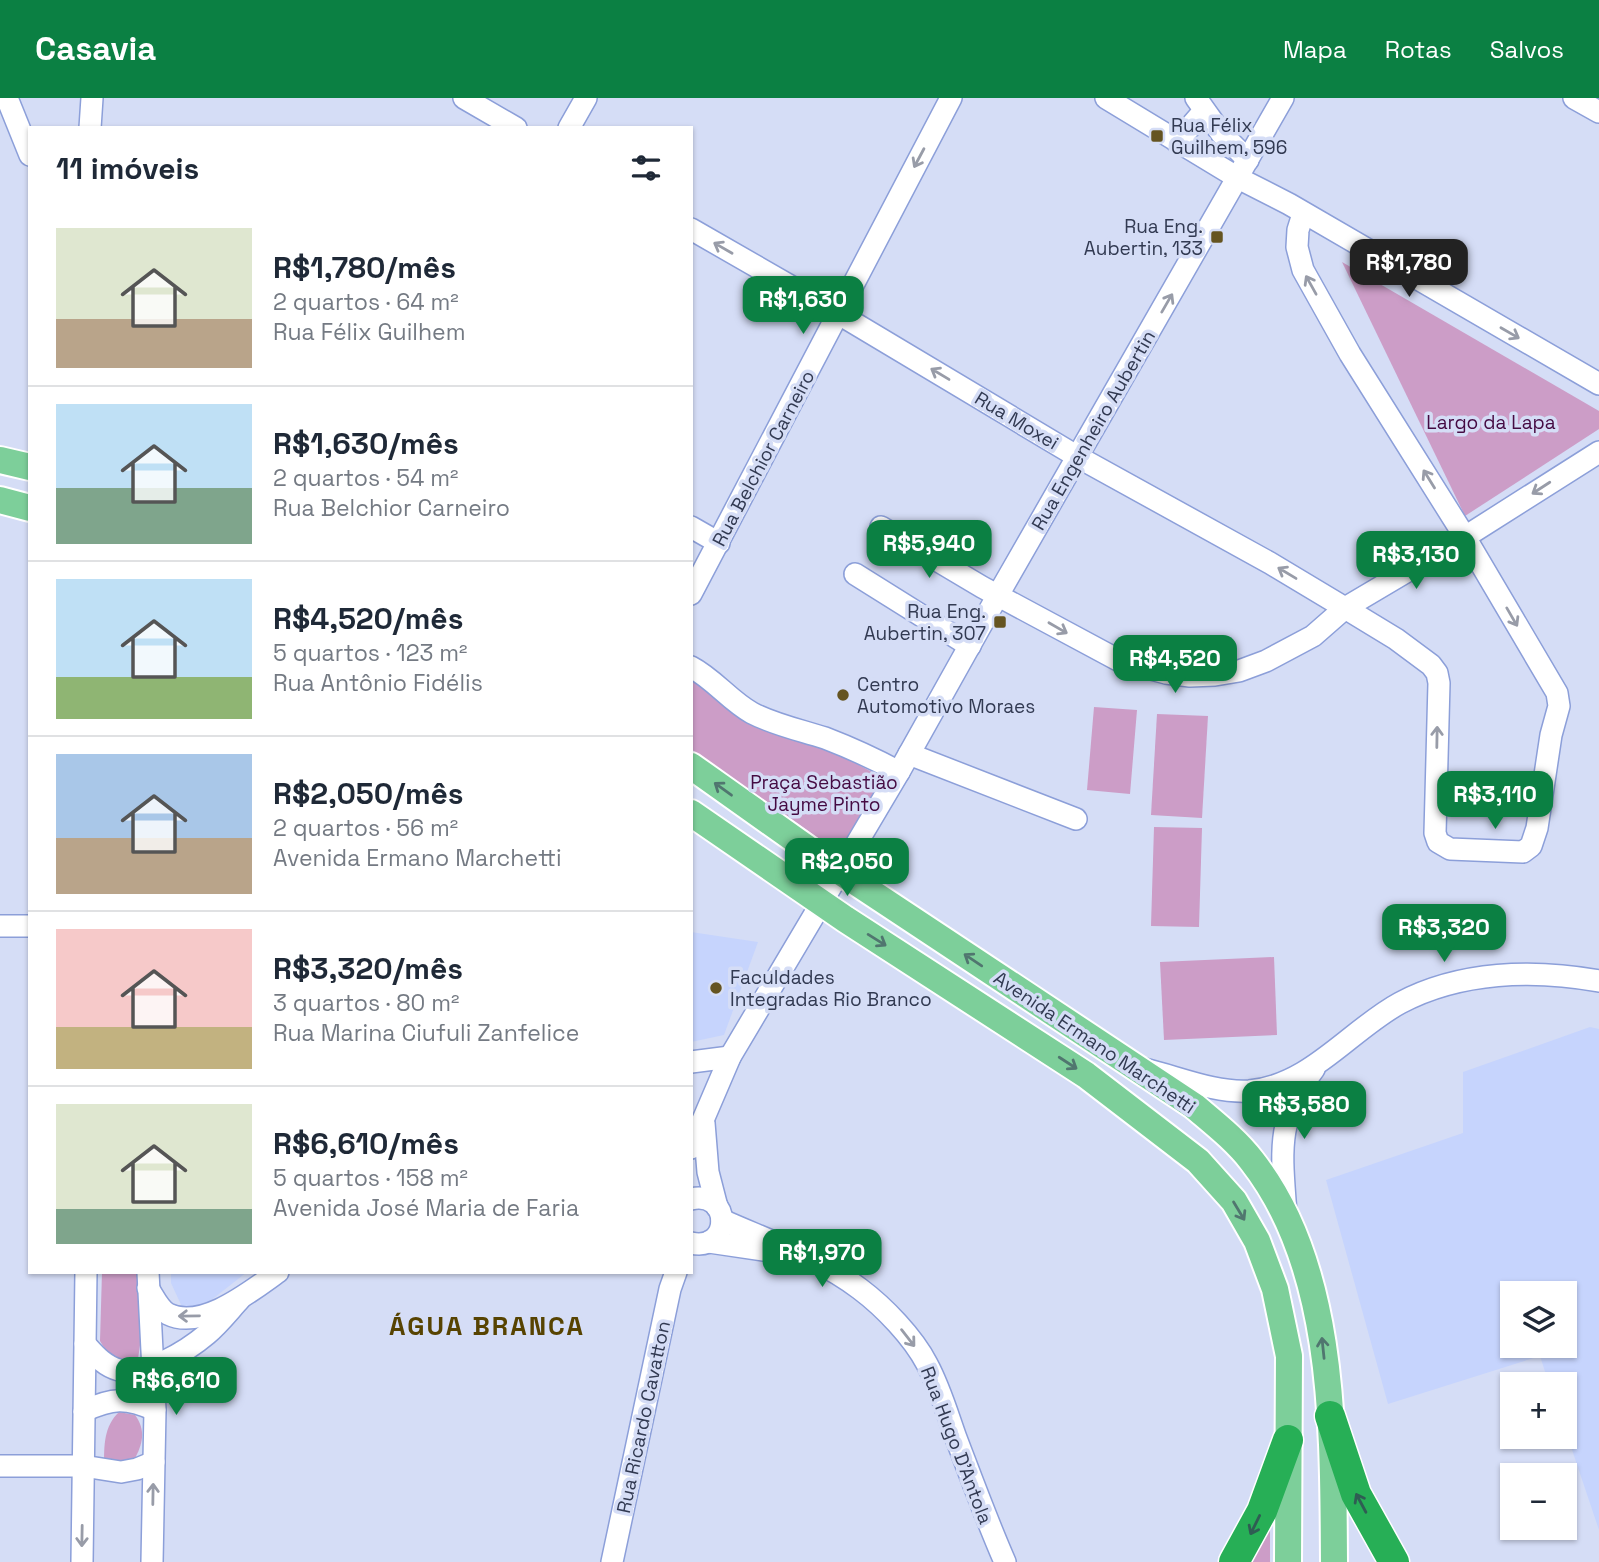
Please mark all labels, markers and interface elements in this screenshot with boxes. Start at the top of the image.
text: Casavia [35,28,156,70]
text: Mapa [1283,34,1347,65]
text: Rotas [1385,34,1452,65]
text: Salvos [1490,34,1564,65]
place label: Rua Félix Guilhem, 596 [1171,113,1287,160]
marker: Rua Félix Guilhem, 596 [1149,128,1165,144]
one-way arrow [912,147,925,168]
text: 11 imóveis [56,149,199,188]
icon: filters [627,149,665,187]
place label: Rua Eng. Aubertin, 133 [1084,214,1203,261]
marker: Rua Eng. Aubertin, 133 [1209,229,1225,245]
pin: R$1,780 [1344,240,1474,299]
one-way arrow [713,241,733,255]
text: R$1,780 [1366,247,1452,277]
text: R$1,780/mês [273,248,456,287]
icon: home [112,256,196,340]
one-way arrow [1304,275,1318,295]
pin: R$1,630 [738,276,868,336]
text: R$1,630 [759,284,847,314]
text: 2 quartos · 64 m² [273,287,459,317]
one-way arrow [1160,293,1174,313]
text: Rua Félix Guilhem [273,317,465,347]
street label: Rua Engenheiro Aubertin [1026,326,1161,535]
one-way arrow [1499,326,1519,340]
street label: Rua Belchior Carneiro [706,366,820,551]
one-way arrow [931,367,951,381]
street label: Rua Moxei [970,386,1063,455]
park label: Largo da Lapa [1426,410,1556,435]
text: R$1,630/mês [273,424,459,463]
icon: home [112,432,196,516]
text: 2 quartos · 54 m² [273,463,458,493]
one-way arrow [1421,470,1435,490]
one-way arrow [1532,482,1552,496]
text: Rua Belchior Carneiro [273,493,510,523]
pin: R$5,940 [864,520,994,580]
text: R$5,940 [883,528,975,558]
pin: R$3,130 [1351,532,1481,591]
text: R$3,130 [1372,539,1460,569]
one-way arrow [1277,565,1297,579]
text: R$4,520/mês [273,599,463,638]
place label: Rua Eng. Aubertin, 307 [864,599,986,646]
one-way arrow [1506,606,1520,626]
icon: home [112,607,196,691]
marker: Rua Eng. Aubertin, 307 [992,614,1008,630]
one-way arrow [1047,622,1068,635]
pin: R$4,520 [1110,636,1240,695]
text: 5 quartos · 123 m² [273,638,468,668]
text: R$4,520 [1129,643,1221,673]
text: Rua Antônio Fidélis [273,668,483,698]
place label: Centro Automotivo Moraes [857,672,1035,719]
marker: Centro Automotivo Moraes [835,687,851,703]
one-way arrow [1431,726,1444,749]
park label: Praça Sebastião Jayme Pinto [750,770,898,817]
pin: R$3,110 [1430,772,1560,831]
text: R$2,050/mês [273,774,464,813]
text: R$3,110 [1453,779,1537,809]
icon: home [112,782,196,866]
one-way arrow [714,782,733,796]
text: 2 quartos · 56 m² [273,813,458,843]
pin: R$2,050 [782,838,912,898]
text: Avenida Ermano Marchetti [273,843,562,873]
text: R$2,050 [801,846,893,876]
pin: R$3,320 [1379,904,1509,964]
text: R$3,320 [1398,912,1490,942]
one-way arrow [867,933,886,947]
text: R$3,320/mês [273,949,463,988]
one-way arrow [964,953,983,968]
icon: home [112,957,196,1041]
place label: Faculdades Integradas Rio Branco [730,965,932,1012]
street label: Avenida Ermano Marchetti [989,965,1201,1119]
marker: Faculdades Integradas Rio Branco [708,980,724,996]
text: 3 quartos · 80 m² [273,988,459,1018]
text: Rua Marina Ciufuli Zanfelice [273,1018,579,1048]
one-way arrow [1058,1056,1078,1070]
pin: R$3,580 [1239,1082,1369,1141]
text: R$3,580 [1258,1089,1350,1119]
text: R$6,610/mês [273,1124,459,1163]
icon: home [112,1132,196,1216]
text: 5 quartos · 158 m² [273,1163,468,1193]
text: Avenida José Maria de Faria [273,1193,579,1223]
one-way arrow [1233,1200,1247,1220]
pin: R$1,970 [757,1230,887,1289]
text: R$1,970 [779,1237,865,1267]
map controls [1500,1281,1577,1540]
button: layers [1500,1281,1577,1358]
one-way arrow [178,1309,201,1323]
district label: ÁGUA BRANCA [389,1309,585,1343]
street label: Rua Ricardo Cavatton [611,1319,676,1515]
one-way arrow [900,1329,916,1347]
one-way arrow [1316,1338,1329,1360]
pin: R$6,610 [111,1358,241,1417]
street label: Rua Hugo D'Antola [915,1363,998,1528]
text: R$6,610 [132,1365,220,1395]
button: + [1500,1372,1577,1449]
button: − [1500,1463,1577,1540]
one-way arrow [147,1483,160,1506]
one-way arrow [1354,1493,1368,1513]
one-way arrow [1248,1514,1262,1535]
one-way arrow [75,1525,89,1548]

